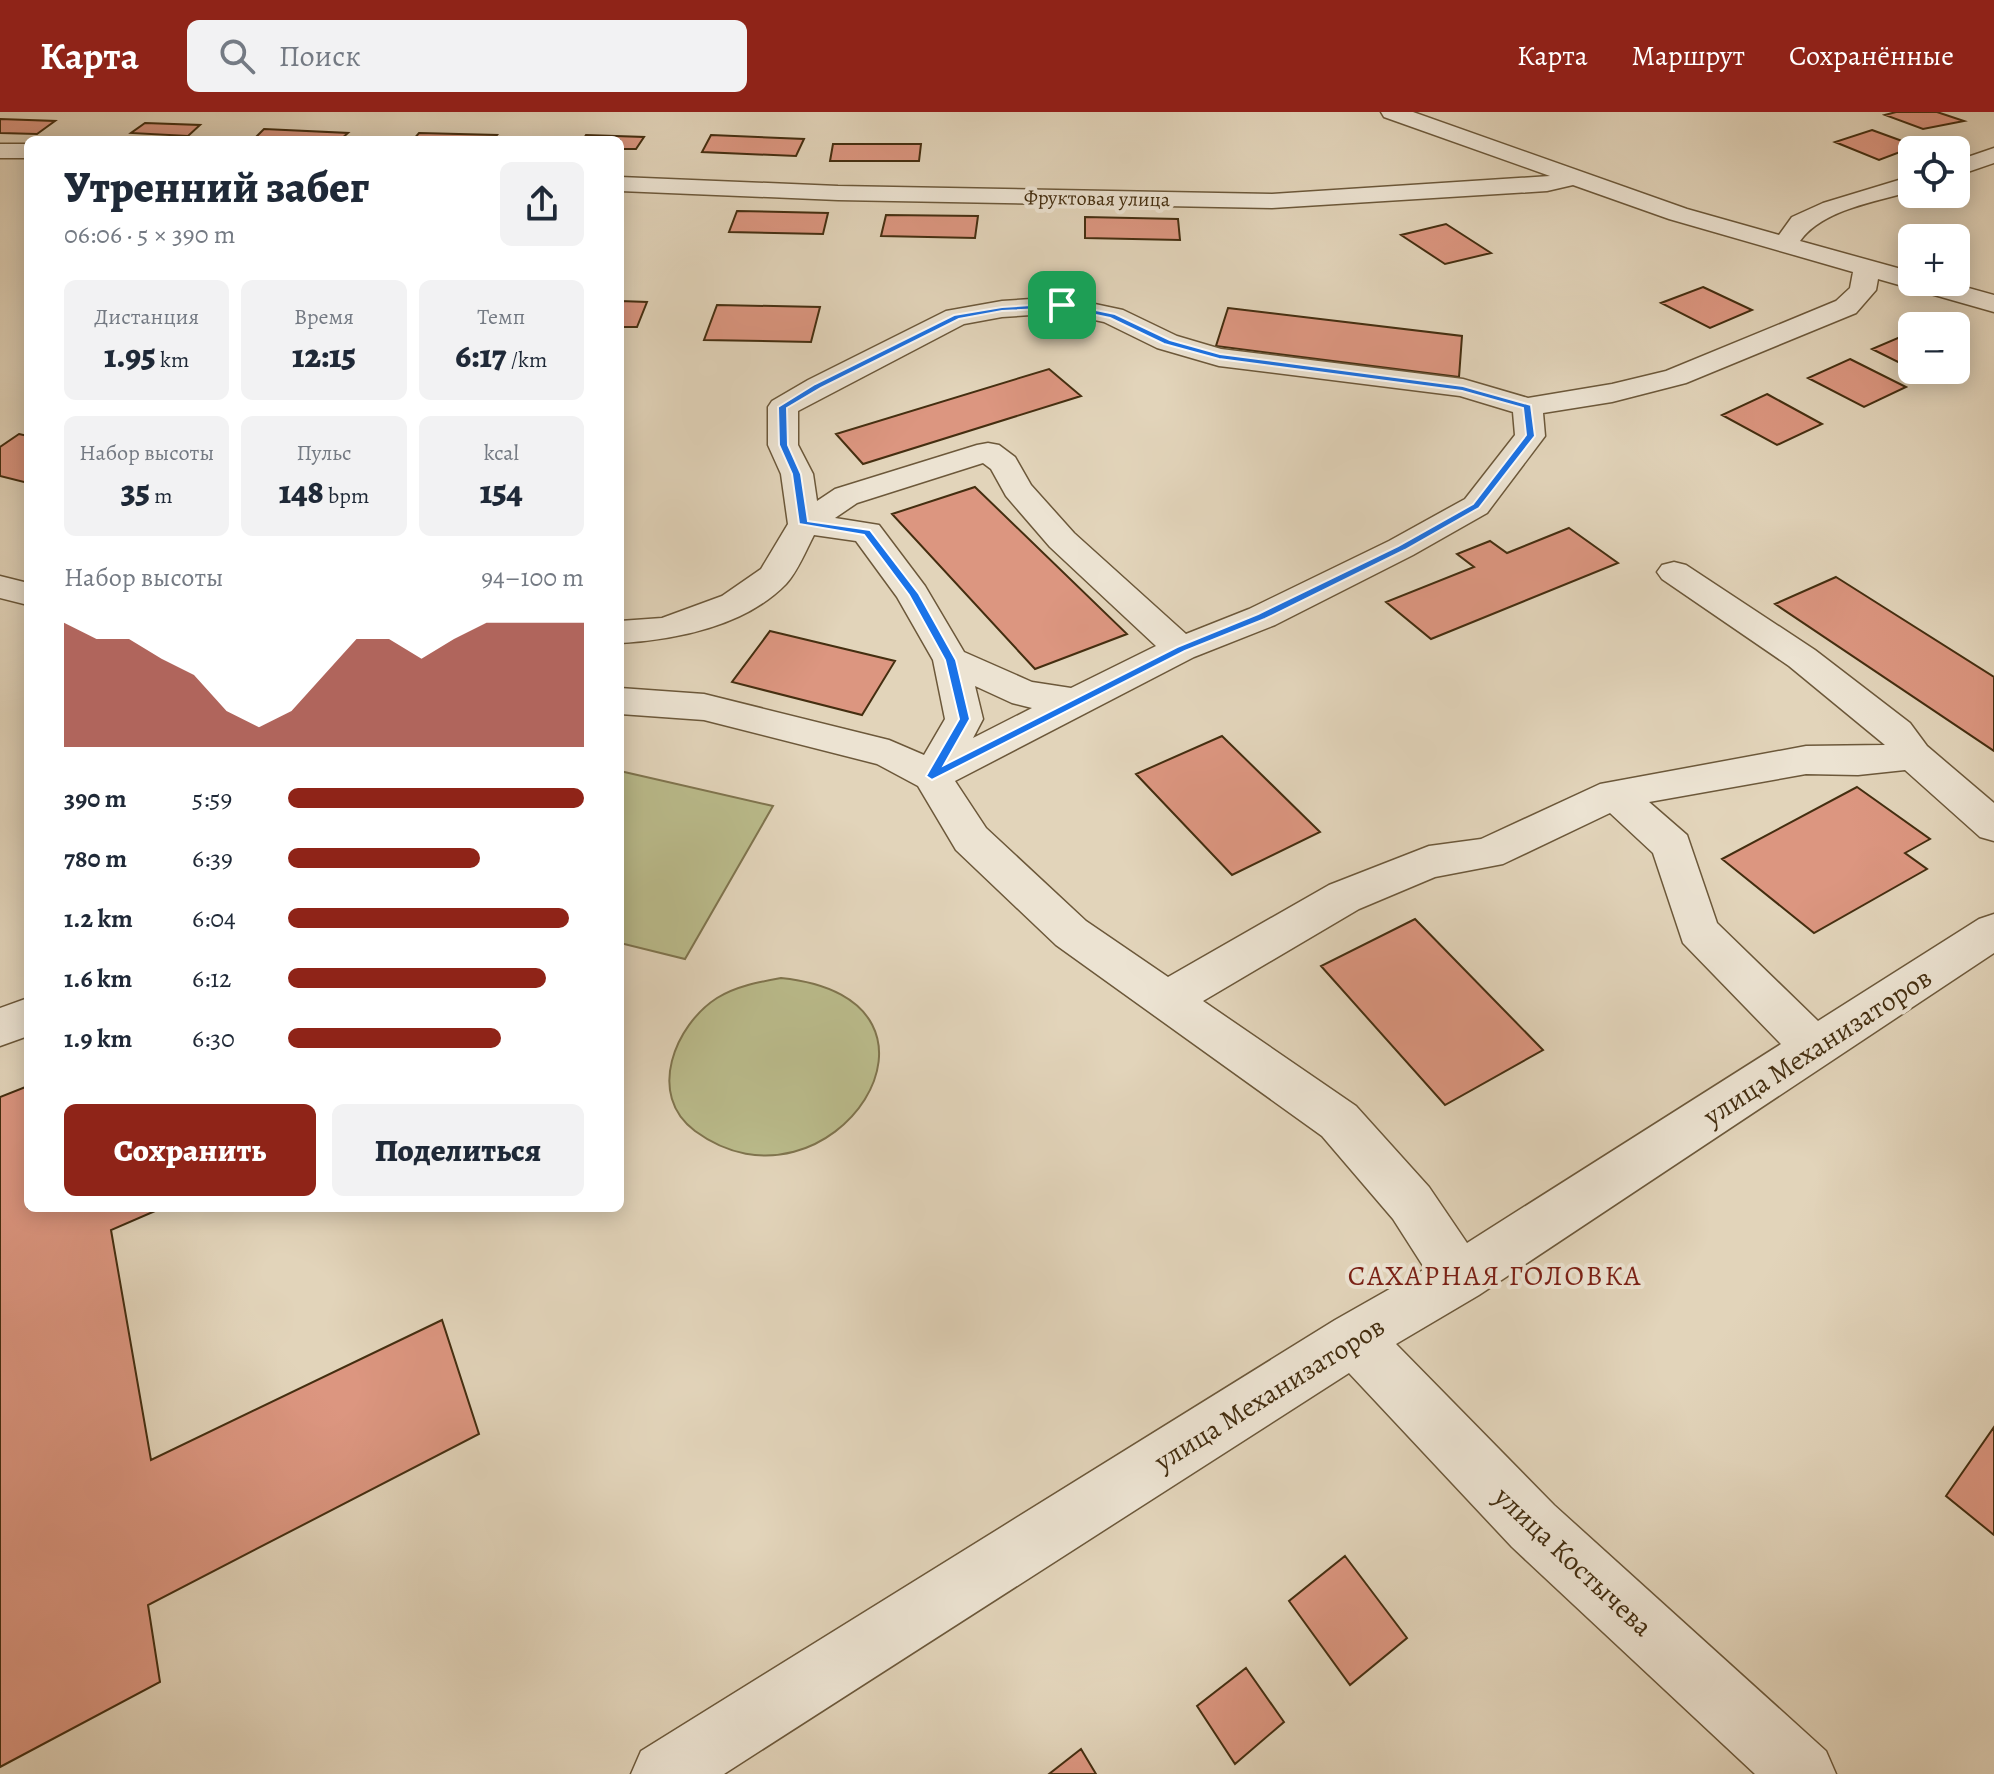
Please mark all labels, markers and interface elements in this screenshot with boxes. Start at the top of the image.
search box [187,20,747,92]
text: Карта [40,30,139,82]
icon: search [215,34,259,78]
text: Поиск [279,36,361,76]
text: Карта [1517,37,1588,75]
text: Маршрут [1632,37,1745,75]
text: Сохранённые [1789,37,1954,75]
map controls [1898,136,1970,384]
button: locate [1898,136,1970,208]
text: Утренний забег [64,157,369,217]
button: share [500,162,584,246]
street label: Фруктовая улица [1024,184,1171,213]
text: 06:06 · 5 × 390 m [64,217,235,252]
button: + [1898,224,1970,296]
pin [1028,271,1096,339]
icon: arrive [1040,283,1084,327]
text: Дистанция [94,302,199,332]
text: Время [294,302,354,332]
text: Темп [477,302,525,332]
button: − [1898,312,1970,384]
text: 1.95 [104,332,156,379]
text: 12:15 [292,332,356,379]
text: 6:17 [455,332,506,379]
text: km [156,345,189,375]
text: /km [506,345,547,375]
text: Набор высоты [79,438,214,468]
text: Пульс [296,438,352,468]
text: kcal [484,438,519,468]
text: 35 [121,468,150,515]
text: 148 [279,468,324,515]
text: 154 [480,468,523,515]
text: m [150,481,173,511]
text: bpm [324,481,369,511]
text: Набор высоты [64,560,223,595]
text: 94–100 m [481,560,584,595]
text: 390 m [64,781,127,816]
text: 5:59 [192,781,232,816]
text: 780 m [64,841,127,876]
text: 6:39 [192,841,233,876]
text: 1.2 km [64,901,133,936]
text: 6:04 [192,901,236,936]
street label: улица Механизаторов [1695,959,1939,1135]
text: 1.6 km [64,961,132,996]
text: 6:12 [192,961,231,996]
text: 1.9 km [64,1021,132,1056]
text: 6:30 [192,1021,235,1056]
button: Сохранить [64,1104,316,1196]
button: Поделиться [332,1104,584,1196]
district label: САХАРНАЯ ГОЛОВКА [1348,1257,1642,1295]
street label: улица Механизаторов [1146,1308,1392,1481]
street label: улица Костычева [1485,1478,1661,1645]

